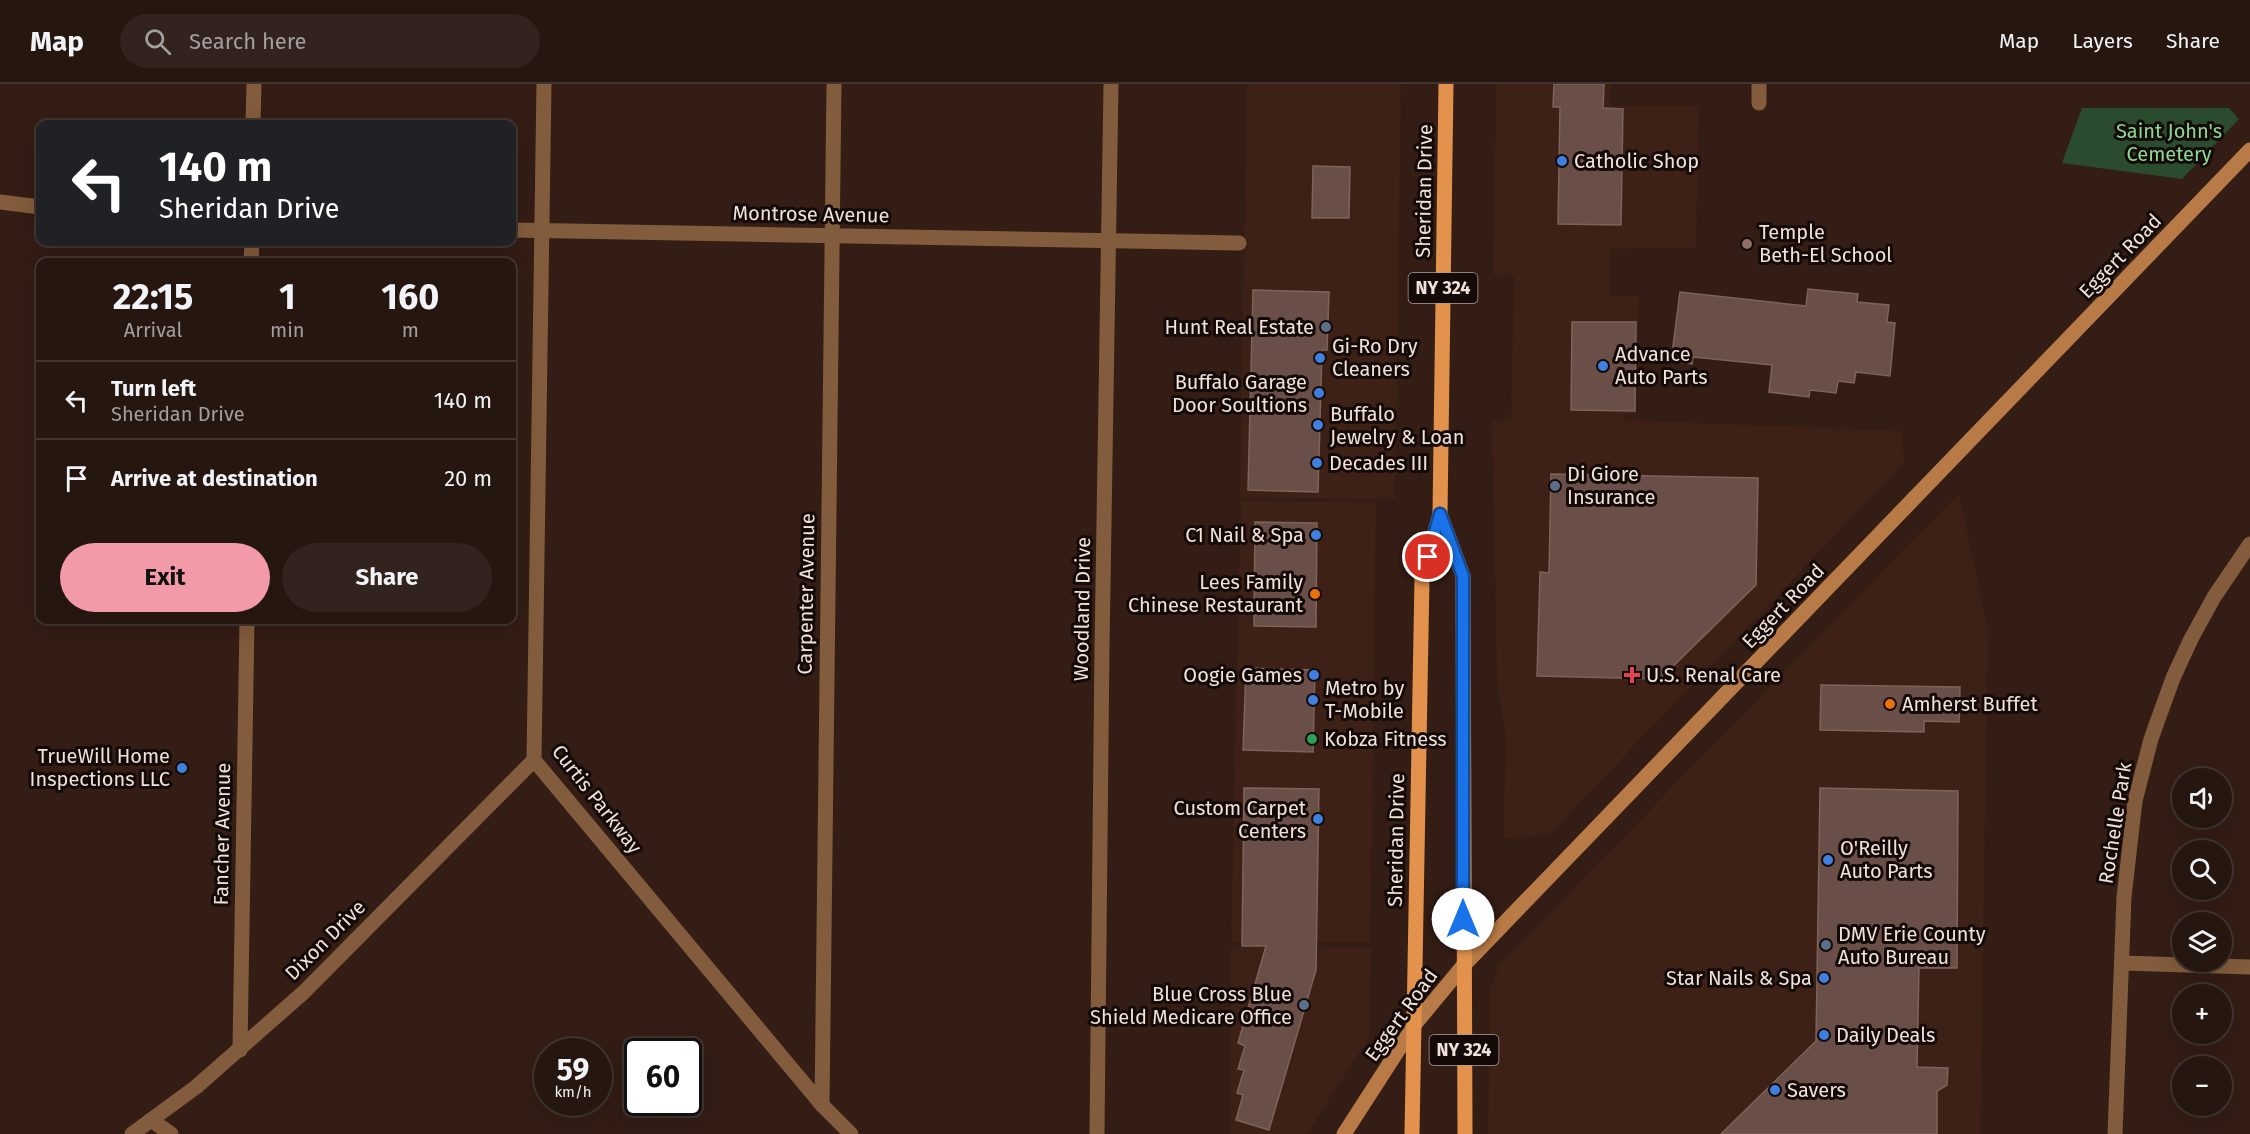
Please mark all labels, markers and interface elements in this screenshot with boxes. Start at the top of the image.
search box [120,14,540,68]
text: Map [30,25,84,58]
icon: search [141,25,174,58]
text: Search here [189,28,307,55]
text: Map [1999,28,2039,54]
text: Layers [2072,28,2133,54]
text: Share [2166,28,2220,54]
park label: Saint John's Cemetery [2116,119,2222,166]
street label: Sheridan Drive [1411,124,1437,258]
text: 140 m [159,142,272,192]
icon: left [60,144,138,222]
place label: Catholic Shop [1574,149,1699,173]
marker: Catholic Shop [1555,154,1569,168]
text: Sheridan Drive [159,193,339,225]
street label: Montrose Avenue [732,201,890,227]
street label: Eggert Road [2074,209,2166,303]
place label: Temple Beth-El School [1759,220,1892,267]
marker: Temple Beth-El School [1740,237,1754,251]
road number: NY 324 [1408,273,1478,303]
text: 22:15 [113,275,193,319]
text: 1 [279,275,296,319]
text: 160 [381,275,439,319]
place label: Hunt Real Estate [1164,315,1314,339]
text: Arrival [124,318,182,342]
text: min [270,318,305,342]
text: m [402,318,419,342]
marker: Hunt Real Estate [1319,320,1333,334]
place label: Gi-Ro Dry Cleaners [1332,334,1418,381]
place label: Advance Auto Parts [1615,342,1708,389]
marker: Gi-Ro Dry Cleaners [1313,351,1327,365]
marker: Advance Auto Parts [1596,359,1610,373]
place label: Buffalo Garage Door Soultions [1172,370,1307,417]
text: Turn left [111,375,196,402]
icon: left [60,384,93,417]
marker: Buffalo Garage Door Soultions [1312,386,1326,400]
text: 140 m [434,387,492,414]
text: Sheridan Drive [111,402,245,426]
place label: Buffalo Jewelry & Loan [1330,402,1464,449]
marker: Buffalo Jewelry & Loan [1311,418,1325,432]
place label: Decades III [1329,451,1428,475]
marker: Decades III [1310,456,1324,470]
icon: arrive [60,462,93,495]
place label: Di Giore Insurance [1567,462,1655,509]
text: Arrive at destination [111,465,318,492]
text: 20 m [444,465,492,492]
marker: Di Giore Insurance [1548,479,1562,493]
street label: Carpenter Avenue [793,513,819,675]
place label: C1 Nail & Spa [1185,523,1304,547]
marker: C1 Nail & Spa [1309,528,1323,542]
pin [1402,531,1453,582]
street label: Woodland Drive [1069,537,1095,681]
icon: arrive [1411,540,1444,573]
button: Exit [60,543,270,612]
button: Share [282,543,492,612]
street label: Eggert Road [1737,559,1829,653]
place label: Lees Family Chinese Restaurant [1128,570,1304,617]
marker: Lees Family Chinese Restaurant [1308,587,1322,601]
place label: Oogie Games [1183,663,1302,687]
place label: U.S. Renal Care [1646,663,1781,687]
marker: U.S. Renal Care [1623,666,1641,684]
marker: Oogie Games [1307,668,1321,682]
place label: Metro by T-Mobile [1325,676,1405,723]
place label: Amherst Buffet [1902,692,2038,716]
marker: Metro by T-Mobile [1306,693,1320,707]
marker: Amherst Buffet [1883,697,1897,711]
place label: Kobza Fitness [1324,727,1447,751]
marker: Kobza Fitness [1305,732,1319,746]
street label: Curtis Parkway [547,740,647,858]
place label: TrueWill Home Inspections LLC [30,744,170,791]
street label: Rochelle Park [2094,760,2137,886]
marker: TrueWill Home Inspections LLC [175,761,189,775]
street label: Fancher Avenue [209,762,235,906]
map controls [2172,768,2232,1116]
button: sound [2172,768,2232,828]
street label: Sheridan Drive [1383,773,1409,907]
place label: Custom Carpet Centers [1174,796,1307,843]
marker: Custom Carpet Centers [1311,812,1325,826]
place label: O'Reilly Auto Parts [1840,836,1933,883]
button: search [2172,840,2232,900]
marker: O'Reilly Auto Parts [1821,853,1835,867]
position arrow [1431,887,1495,951]
street label: Dixon Drive [280,895,370,985]
button: layers [2172,912,2232,972]
place label: DMV Erie County Auto Bureau [1838,922,1986,969]
marker: DMV Erie County Auto Bureau [1819,938,1833,952]
street label: Eggert Road [1360,964,1442,1066]
place label: Star Nails & Spa [1666,966,1812,990]
marker: Star Nails & Spa [1817,971,1831,985]
place label: Blue Cross Blue Shield Medicare Office [1090,982,1292,1029]
button: + [2172,984,2232,1044]
marker: Blue Cross Blue Shield Medicare Office [1297,998,1311,1012]
place label: Daily Deals [1836,1023,1935,1047]
marker: Daily Deals [1817,1028,1831,1042]
road number: NY 324 [1430,1035,1498,1065]
speed limit sign: 60 [624,1038,702,1116]
text: 59 [557,1052,589,1088]
button: − [2172,1056,2232,1116]
place label: Savers [1787,1078,1846,1102]
text: km/h [554,1083,592,1101]
marker: Savers [1768,1083,1782,1097]

